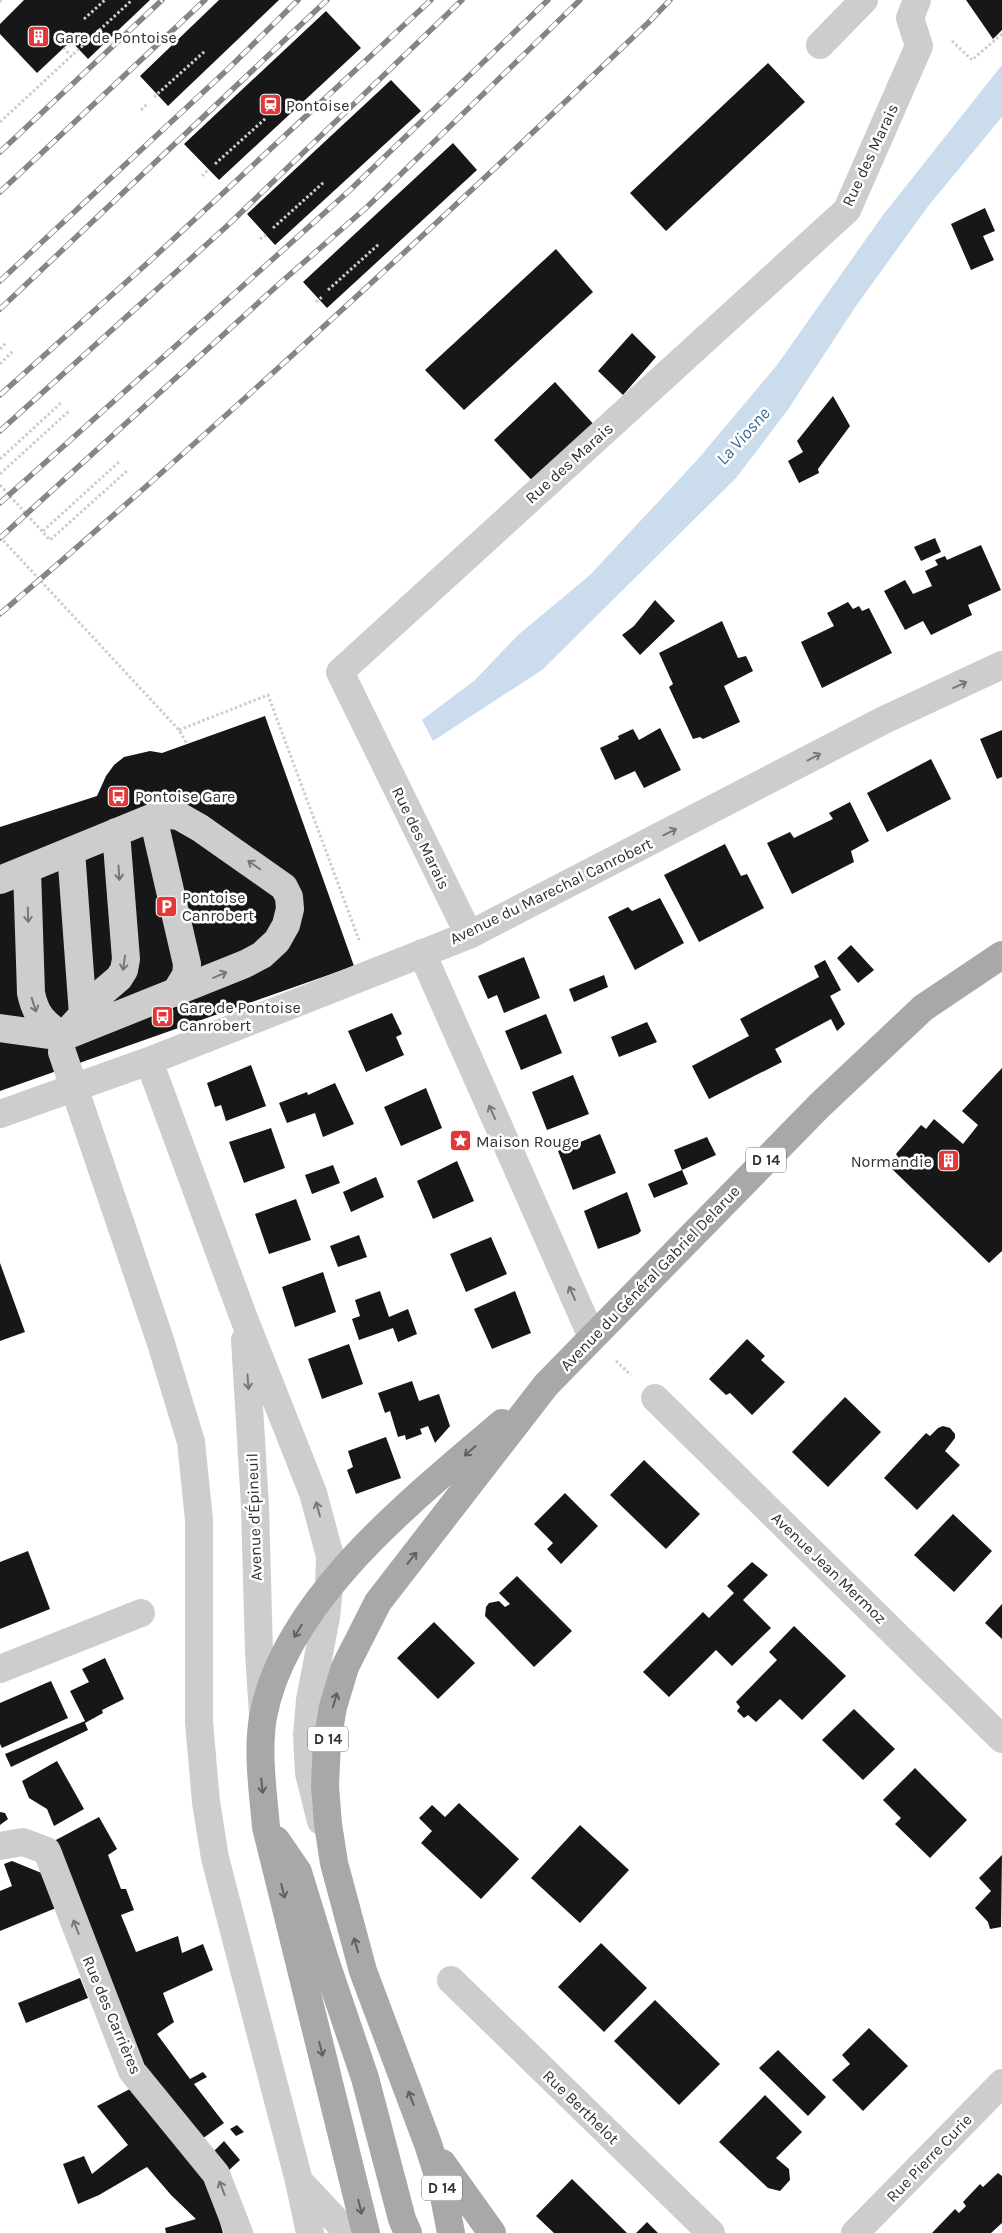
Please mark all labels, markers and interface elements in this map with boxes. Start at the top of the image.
building icon: Gare de Pontoise [27,25,51,49]
place label: Gare de Pontoise [55,28,177,47]
station icon: Pontoise [258,93,282,117]
place label: Pontoise [286,96,349,115]
street label: Rue des Marais [838,100,902,210]
water label: La Viosne [711,403,775,469]
street label: Rue des Marais [521,419,617,507]
one-way arrow [952,680,967,689]
one-way arrow [806,752,821,761]
bus stop icon: Pontoise Gare [107,784,131,808]
street label: Rue des Marais [388,784,454,892]
place label: Pontoise Gare [135,787,235,806]
one-way arrow [662,827,677,836]
street label: Avenue du Marechal Canrobert [447,834,655,948]
one-way arrow [247,860,261,870]
one-way arrow [115,865,124,881]
place label: Pontoise Canrobert [182,888,254,925]
parking icon: Pontoise Canrobert [154,894,178,918]
one-way arrow [24,907,33,923]
one-way arrow [119,954,129,970]
one-way arrow [212,969,227,979]
one-way arrow [30,997,39,1012]
place label: Gare de Pontoise Canrobert [179,998,301,1035]
bus stop icon: Gare de Pontoise Canrobert [151,1004,175,1028]
one-way arrow [487,1105,497,1120]
place icon: Maison Rouge [448,1129,472,1153]
place label: Maison Rouge [476,1132,579,1151]
road number: D 14 [746,1148,786,1172]
building icon: Normandie [936,1149,960,1173]
place label: Normandie [851,1152,932,1171]
street label: Avenue du Général Gabriel Delarue [556,1181,744,1375]
one-way arrow [567,1286,577,1301]
one-way arrow [243,1374,252,1390]
one-way arrow [463,1445,476,1456]
street label: Avenue d'Épineuil [242,1453,266,1581]
one-way arrow [312,1501,322,1517]
street label: Avenue Jean Mermoz [768,1508,890,1628]
one-way arrow [406,1552,417,1565]
one-way arrow [293,1624,303,1638]
one-way arrow [331,1692,341,1708]
road number: D 14 [308,1726,348,1752]
one-way arrow [258,1778,267,1794]
one-way arrow [279,1882,288,1898]
one-way arrow [71,1919,80,1934]
one-way arrow [350,1938,360,1954]
street label: Rue des Carrières [78,1953,146,2077]
one-way arrow [317,2040,327,2056]
street label: Rue Berthelot [539,2066,623,2148]
one-way arrow [406,2091,415,2106]
street label: Rue Pierre Curie [882,2110,976,2206]
road number: D 14 [422,2176,462,2200]
one-way arrow [217,2180,226,2196]
one-way arrow [356,2198,365,2214]

